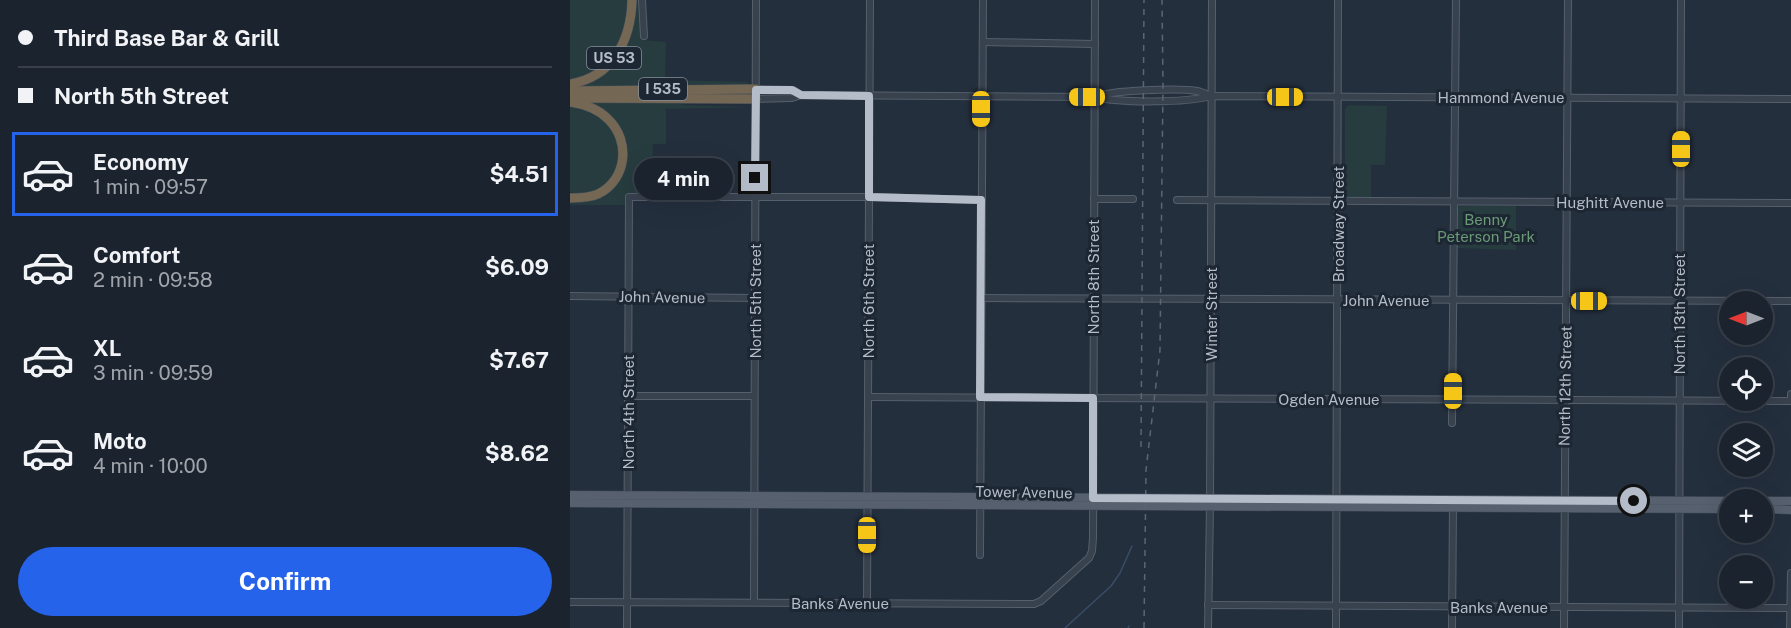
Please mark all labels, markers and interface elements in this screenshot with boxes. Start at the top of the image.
text: Third Base Bar & Grill [54,25,280,51]
road number: US 53 [587,47,641,69]
road number: I 535 [639,78,687,100]
text: North 5th Street [54,83,229,109]
car [1069,88,1105,106]
car [1267,88,1303,106]
street label: Hammond Avenue [1438,89,1564,106]
car [972,91,990,127]
car [1672,131,1690,167]
icon: car [21,147,75,201]
text: Economy [93,149,189,175]
callout: 4 min [635,157,734,199]
text: $4.51 [489,161,549,187]
route end [741,164,768,191]
street label: Broadway Street [1330,166,1347,282]
text: 4 min [657,167,710,191]
text: 1 min · 09:57 [93,175,208,199]
street label: Hughitt Avenue [1556,194,1664,211]
park label: Benny Peterson Park [1437,211,1535,245]
street label: North 8th Street [1085,219,1102,335]
icon: car [21,240,75,294]
text: Comfort [93,242,180,268]
street label: North 5th Street [747,243,764,359]
street label: North 6th Street [860,243,877,358]
street label: North 13th Street [1671,253,1688,374]
text: $6.09 [485,254,549,280]
street label: Winter Street [1203,267,1220,361]
text: 2 min · 09:58 [93,268,213,292]
street label: John Avenue [618,288,706,306]
north arrow [1719,291,1773,345]
map controls [1719,291,1773,609]
street label: John Avenue [1343,292,1429,309]
car [1571,292,1607,310]
street label: North 12th Street [1555,325,1575,446]
icon: car [21,333,75,387]
text: XL [93,335,121,361]
text: $7.67 [489,347,549,373]
street label: North 4th Street [620,354,637,469]
button: locate [1719,357,1773,411]
text: 3 min · 09:59 [93,361,213,385]
car [1444,373,1462,409]
street label: Ogden Avenue [1278,391,1380,408]
button: layers [1719,423,1773,477]
icon: car [21,426,75,480]
text: Moto [93,428,147,454]
text: $8.62 [485,440,549,466]
text: 4 min · 10:00 [93,454,208,478]
street label: Tower Avenue [975,483,1073,501]
route start [1620,487,1647,514]
button: + [1719,489,1773,543]
car [858,517,876,553]
button: Confirm [18,547,552,616]
button: − [1719,555,1773,609]
street label: Banks Avenue [791,595,889,612]
street label: Banks Avenue [1450,599,1548,616]

